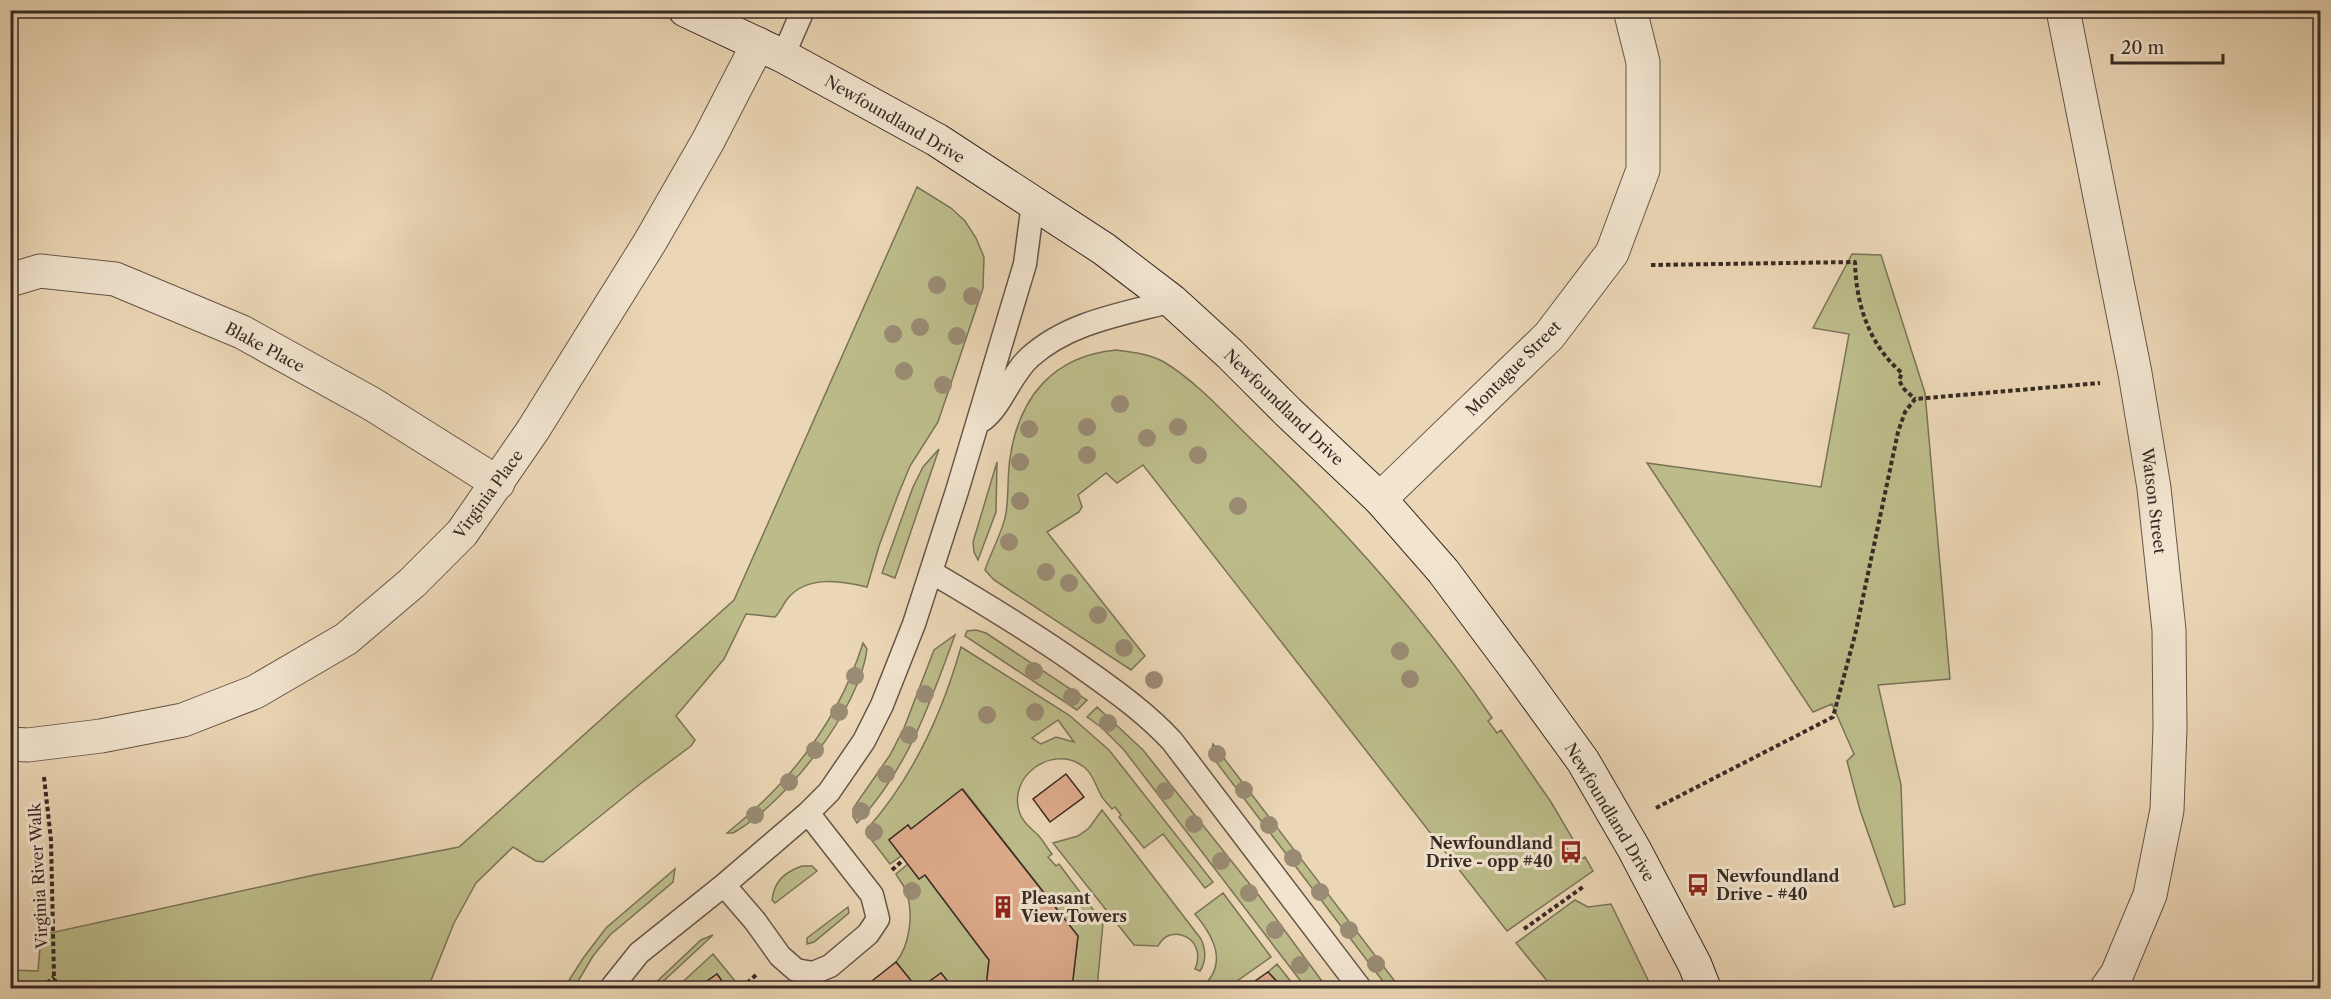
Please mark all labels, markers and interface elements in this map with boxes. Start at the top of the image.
scale bar [2112,27,2223,65]
text: 20 m [2121,37,2165,59]
street label: Newfoundland Drive [821,71,969,167]
street label: Montague Street [1461,316,1565,420]
street label: Blake Place [222,318,308,376]
street label: Newfoundland Drive [1220,345,1348,469]
street label: Virginia Place [448,446,527,543]
street label: Watson Street [2137,446,2170,555]
street label: Newfoundland Drive [1561,739,1659,885]
street label: Virginia River Walk [24,802,52,950]
place label: Newfoundland Drive - opp #40 [1426,833,1553,871]
bus stop icon: Newfoundland Drive - opp #40 [1558,839,1584,865]
place label: Newfoundland Drive - #40 [1716,866,1840,904]
bus stop icon: Newfoundland Drive - #40 [1685,872,1711,898]
place label: Pleasant View Towers [1020,888,1127,926]
building icon: Pleasant View Towers [990,894,1016,920]

